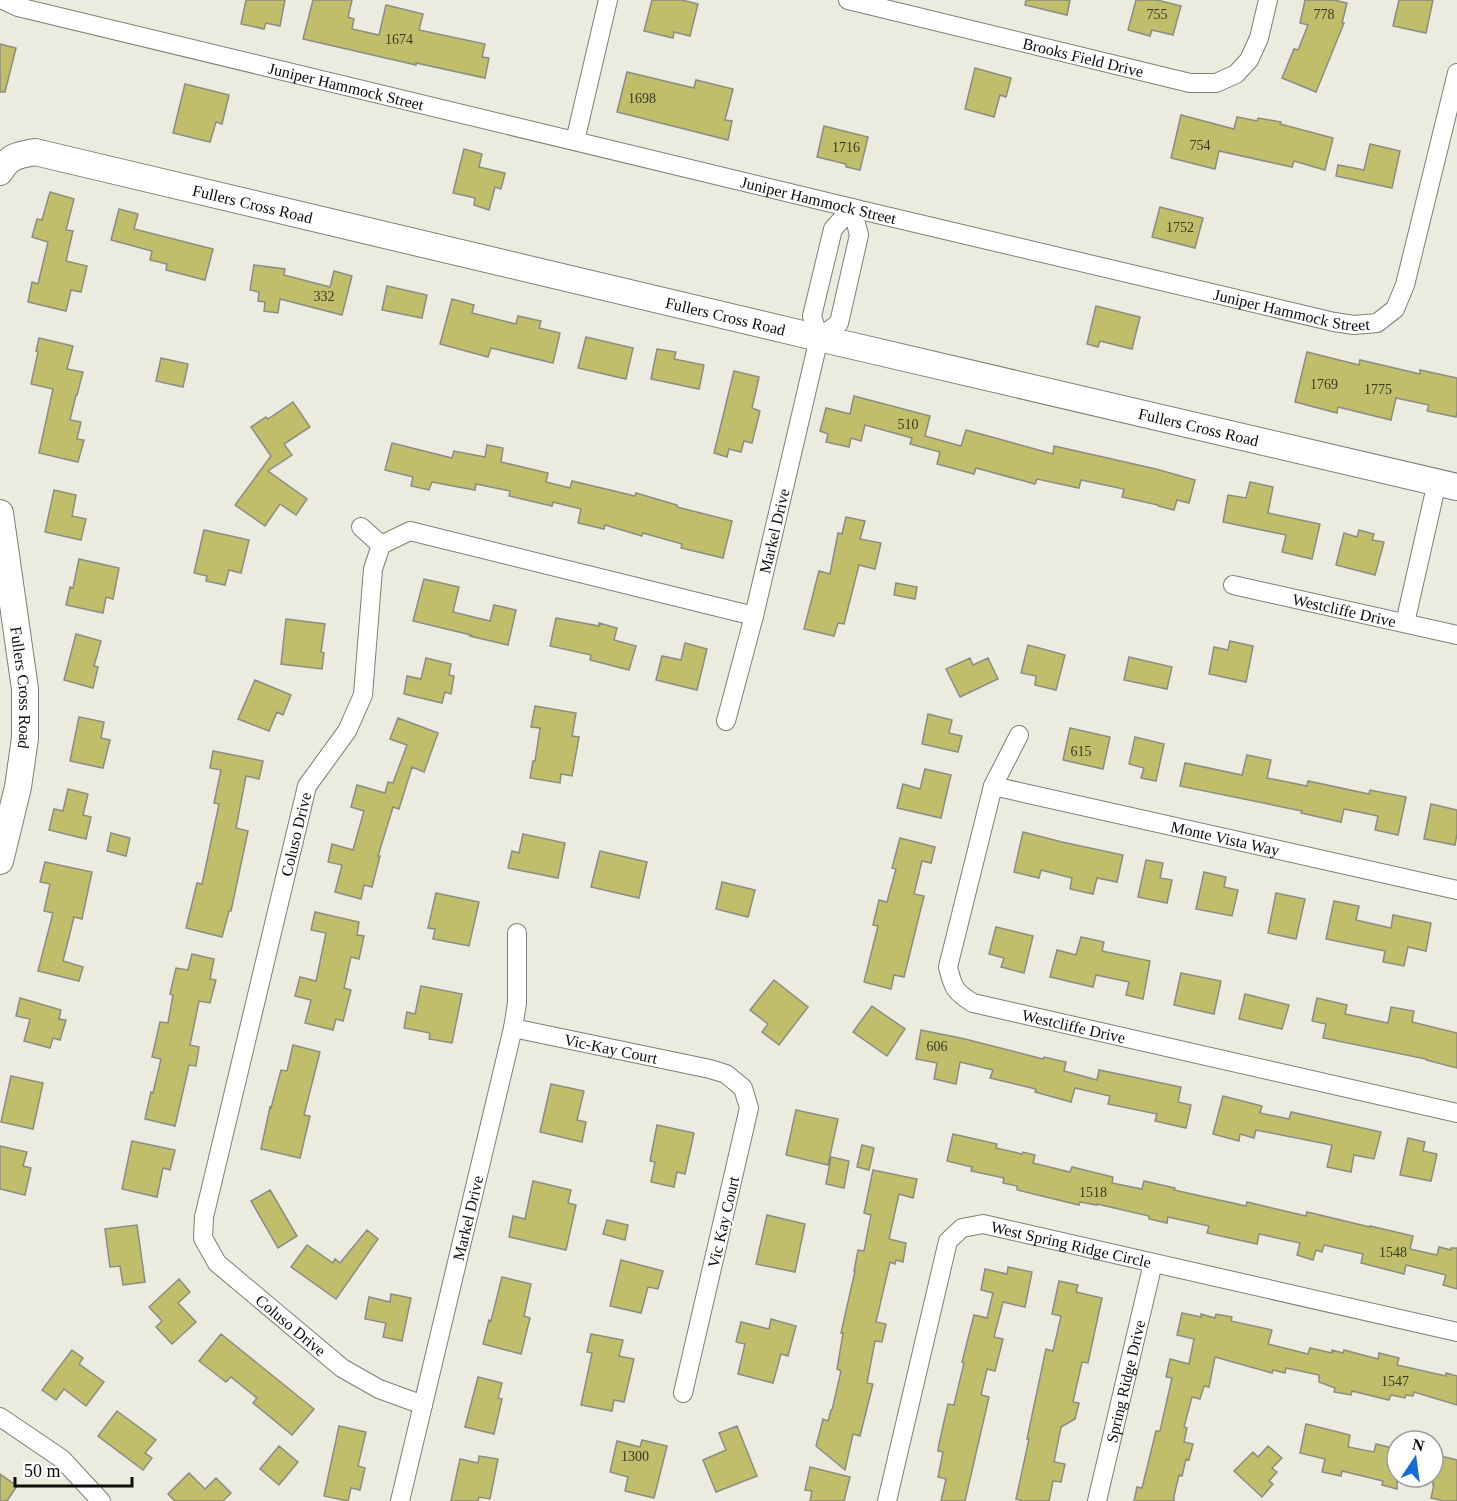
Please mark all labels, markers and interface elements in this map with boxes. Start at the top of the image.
house number: 755 [1147,7,1168,22]
house number: 778 [1314,7,1335,22]
house number: 1674 [385,32,413,47]
street label: Brooks Field Drive [1021,35,1145,80]
street label: Juniper Hammock Street [267,60,426,114]
house number: 1698 [628,91,656,106]
house number: 754 [1190,138,1211,153]
house number: 1716 [832,140,860,155]
street label: Juniper Hammock Street [739,174,898,227]
street label: Fullers Cross Road [191,182,314,227]
house number: 1752 [1166,220,1194,235]
street label: Juniper Hammock Street [1212,286,1371,334]
house number: 332 [314,289,335,304]
street label: Fullers Cross Road [664,294,787,339]
house number: 1769 [1310,377,1338,392]
house number: 1775 [1364,382,1392,397]
street label: Fullers Cross Road [1137,405,1260,449]
house number: 510 [898,417,919,432]
street label: Markel Drive [756,487,793,575]
street label: Westcliffe Drive [1291,591,1398,630]
street label: Fullers Cross Road [7,625,33,750]
house number: 615 [1071,744,1092,759]
street label: Coluso Drive [278,790,314,878]
street label: Monte Vista Way [1169,818,1281,860]
street label: Westcliffe Drive [1020,1006,1127,1046]
street label: Vic-Kay Court [563,1031,659,1067]
house number: 606 [927,1039,948,1054]
street label: Markel Drive [450,1174,486,1262]
street label: Vic Kay Court [705,1174,743,1270]
house number: 1518 [1079,1185,1107,1200]
street label: West Spring Ridge Circle [989,1218,1153,1271]
house number: 1548 [1379,1245,1407,1260]
street label: Coluso Drive [252,1291,329,1359]
street label: Spring Ridge Drive [1103,1318,1148,1444]
house number: 1547 [1381,1374,1409,1389]
north arrow [1385,1429,1445,1489]
text: N [1411,1435,1426,1455]
house number: 1300 [621,1449,649,1464]
scale bar [15,1450,132,1488]
text: 50 m [24,1461,61,1481]

